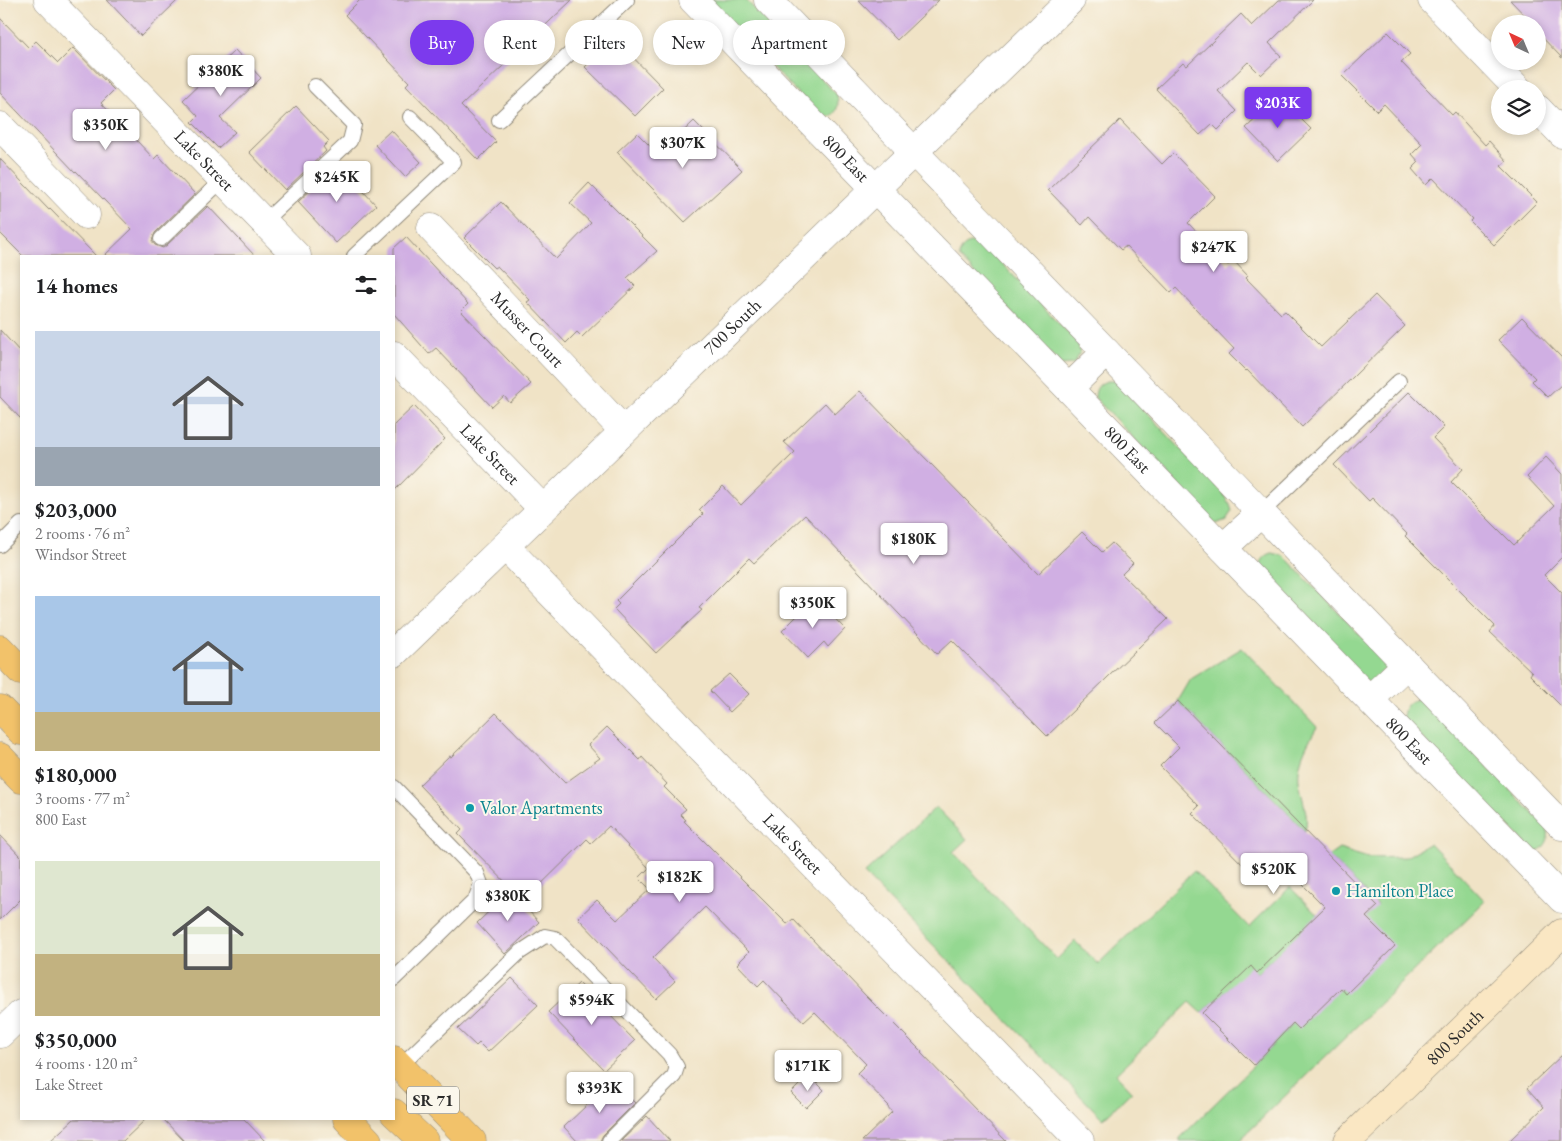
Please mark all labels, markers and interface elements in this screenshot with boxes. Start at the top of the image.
north arrow [1491,15,1546,70]
map controls [1491,15,1546,135]
chip: Buy [410,20,474,65]
chip: Rent [484,20,555,65]
chip: Filters [565,20,643,65]
chip: New [653,20,723,65]
chip: Apartment [733,20,845,65]
pin: $380K [186,54,256,97]
text: $380K [199,60,243,81]
button: layers [1491,80,1546,135]
pin: $203K [1243,86,1313,129]
text: $203K [1256,92,1300,113]
pin: $350K [71,108,141,151]
text: $350K [84,114,128,135]
street label: Lake Street [170,125,240,196]
pin: $307K [648,126,718,169]
street label: 800 East [818,129,875,187]
text: $307K [661,132,705,153]
pin: $245K [302,160,372,203]
text: $245K [315,166,359,187]
pin: $247K [1179,230,1249,273]
text: $247K [1192,236,1236,257]
icon: filters [352,271,380,299]
text: 14 homes [35,272,118,299]
street label: Musser Court [486,286,570,372]
street label: 700 South [698,293,766,359]
icon: home [163,363,253,453]
street label: Lake Street [455,418,525,490]
street label: 800 East [1099,420,1156,478]
text: $203,000 [35,496,117,523]
pin: $180K [879,522,949,565]
text: 2 rooms · 76 m² [35,523,130,544]
text: $180K [892,528,936,549]
text: Windsor Street [35,544,127,565]
pin: $350K [778,586,848,629]
text: $350K [791,592,835,613]
icon: home [163,628,253,718]
street label: 800 East [1381,711,1438,769]
text: $180,000 [35,761,117,788]
text: 3 rooms · 77 m² [35,788,130,809]
place label: Valor Apartments [480,796,603,819]
marker: Valor Apartments [464,802,476,814]
street label: Lake Street [758,808,828,879]
text: 800 East [35,809,86,830]
pin: $520K [1239,852,1309,895]
text: $520K [1252,858,1296,879]
pin: $182K [645,860,715,903]
text: $182K [658,866,702,887]
place label: Hamilton Place [1346,879,1454,902]
pin: $380K [473,880,543,922]
text: $380K [486,885,530,906]
marker: Hamilton Place [1330,885,1342,897]
icon: home [163,893,253,983]
pin: $594K [557,984,627,1026]
text: $594K [570,989,614,1010]
street label: 800 South [1421,1004,1488,1070]
text: $350,000 [35,1026,117,1053]
pin: $171K [773,1050,843,1092]
text: 4 rooms · 120 m² [35,1053,138,1074]
text: $171K [786,1055,830,1076]
pin: $393K [565,1072,635,1114]
text: Lake Street [35,1074,103,1095]
text: $393K [578,1077,622,1098]
road number: SR 71 [407,1086,459,1114]

